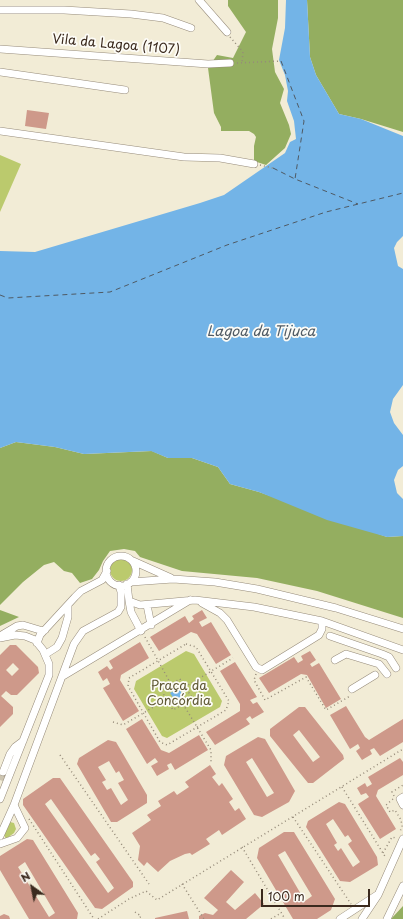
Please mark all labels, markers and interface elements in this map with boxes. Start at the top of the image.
street label: Vila da Lagoa (1107) [52,32,180,58]
water label: Lagoa da Tijuca [207,324,315,340]
park label: Praça da Concórdia [147,678,211,709]
north arrow [12,867,52,907]
text: N [17,867,33,886]
scale bar [263,881,372,907]
text: 100 m [268,887,305,905]

